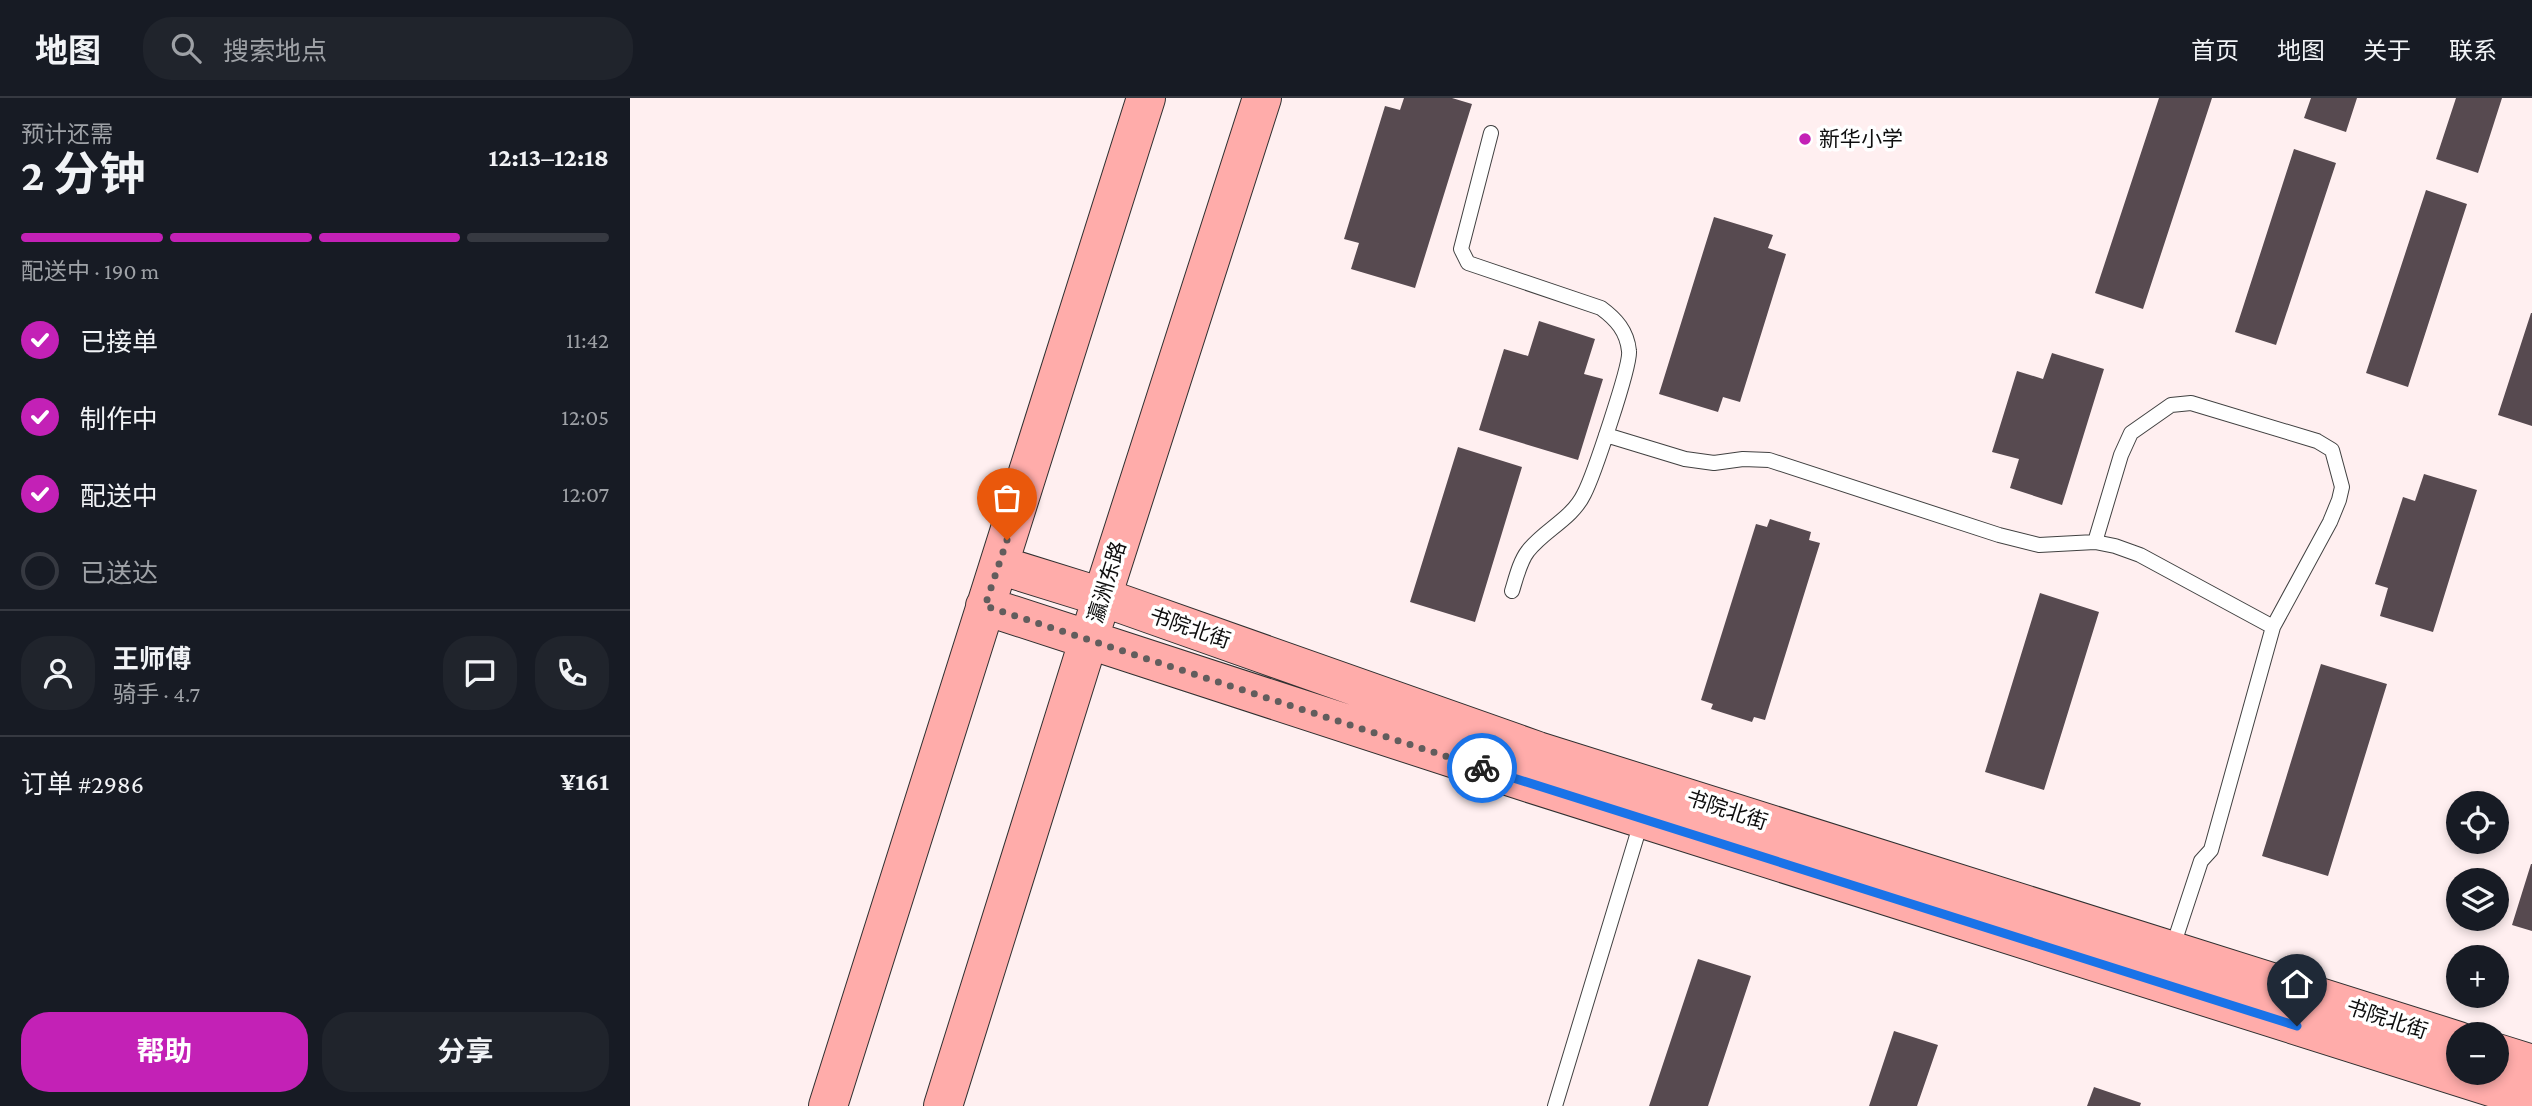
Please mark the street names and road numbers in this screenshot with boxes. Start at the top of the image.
street label: 瀛洲东路 [1083,538,1131,626]
street label: 书院北街 [1146,603,1234,653]
street label: 书院北街 [1683,786,1771,834]
street label: 书院北街 [2343,995,2431,1043]

